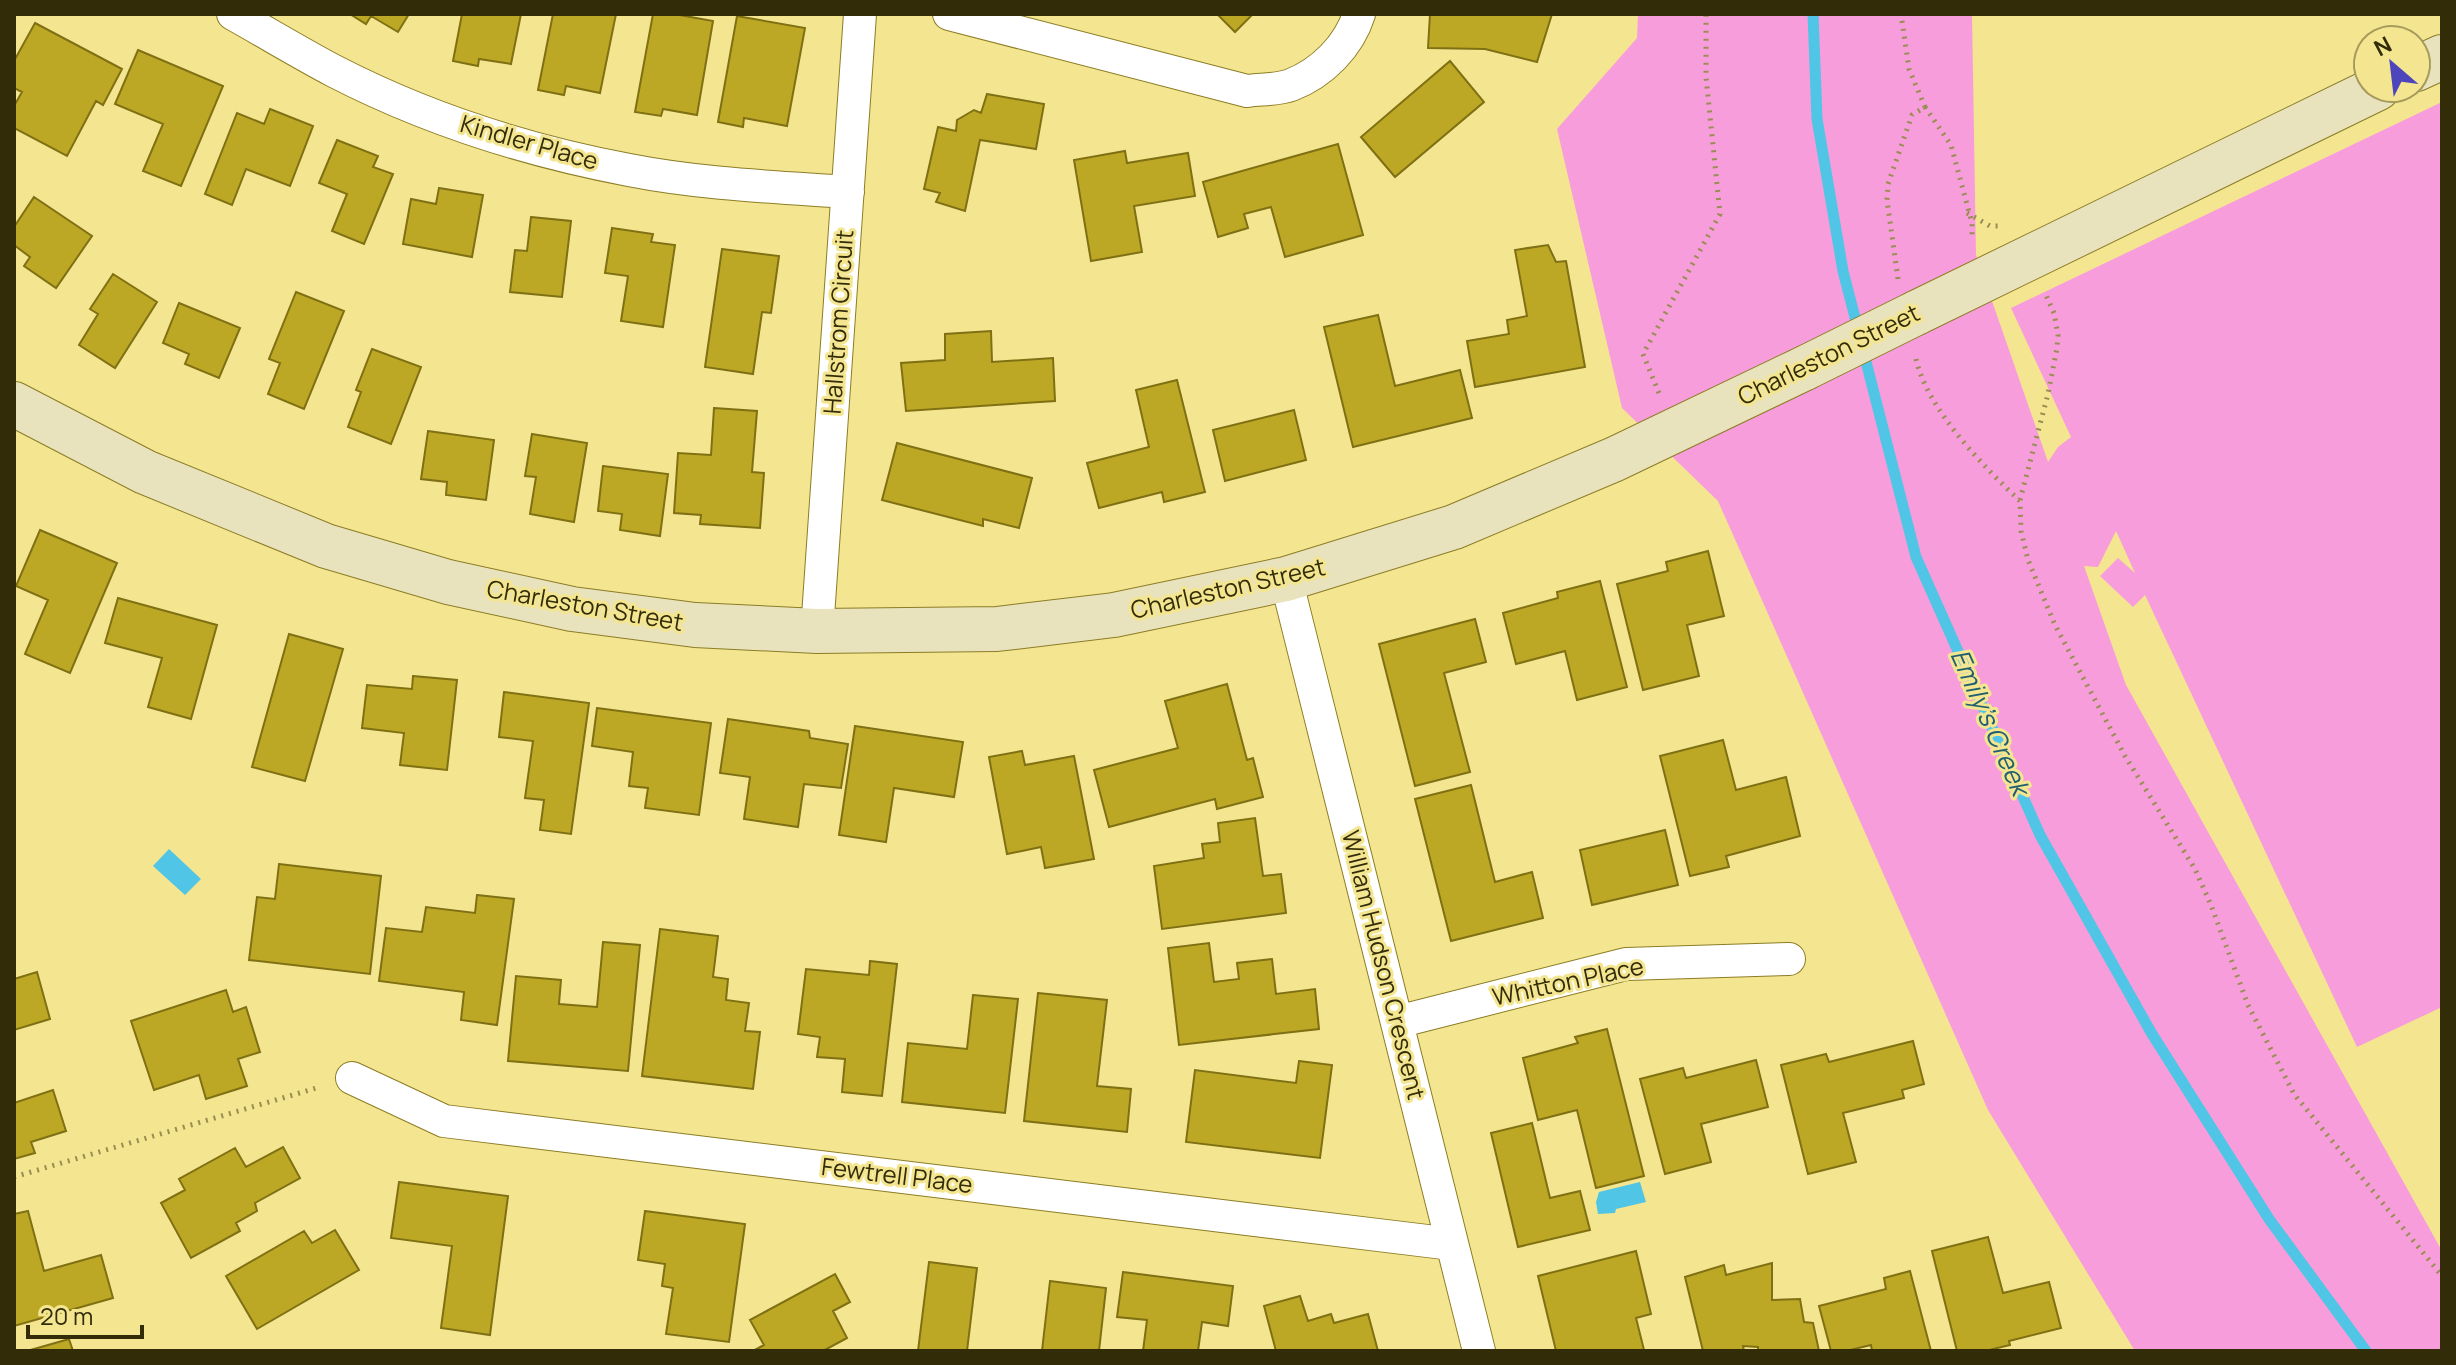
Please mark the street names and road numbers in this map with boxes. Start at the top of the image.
street label: Kindler Place [457,106,602,177]
street label: Hallstrom Circuit [815,229,860,415]
street label: Charleston Street [1732,295,1925,412]
street label: Charleston Street [1127,549,1328,626]
street label: Charleston Street [485,571,686,638]
street label: William Hudson Crescent [1335,827,1434,1103]
street label: Whitton Place [1489,948,1646,1013]
street label: Fewtrell Place [820,1149,975,1200]

